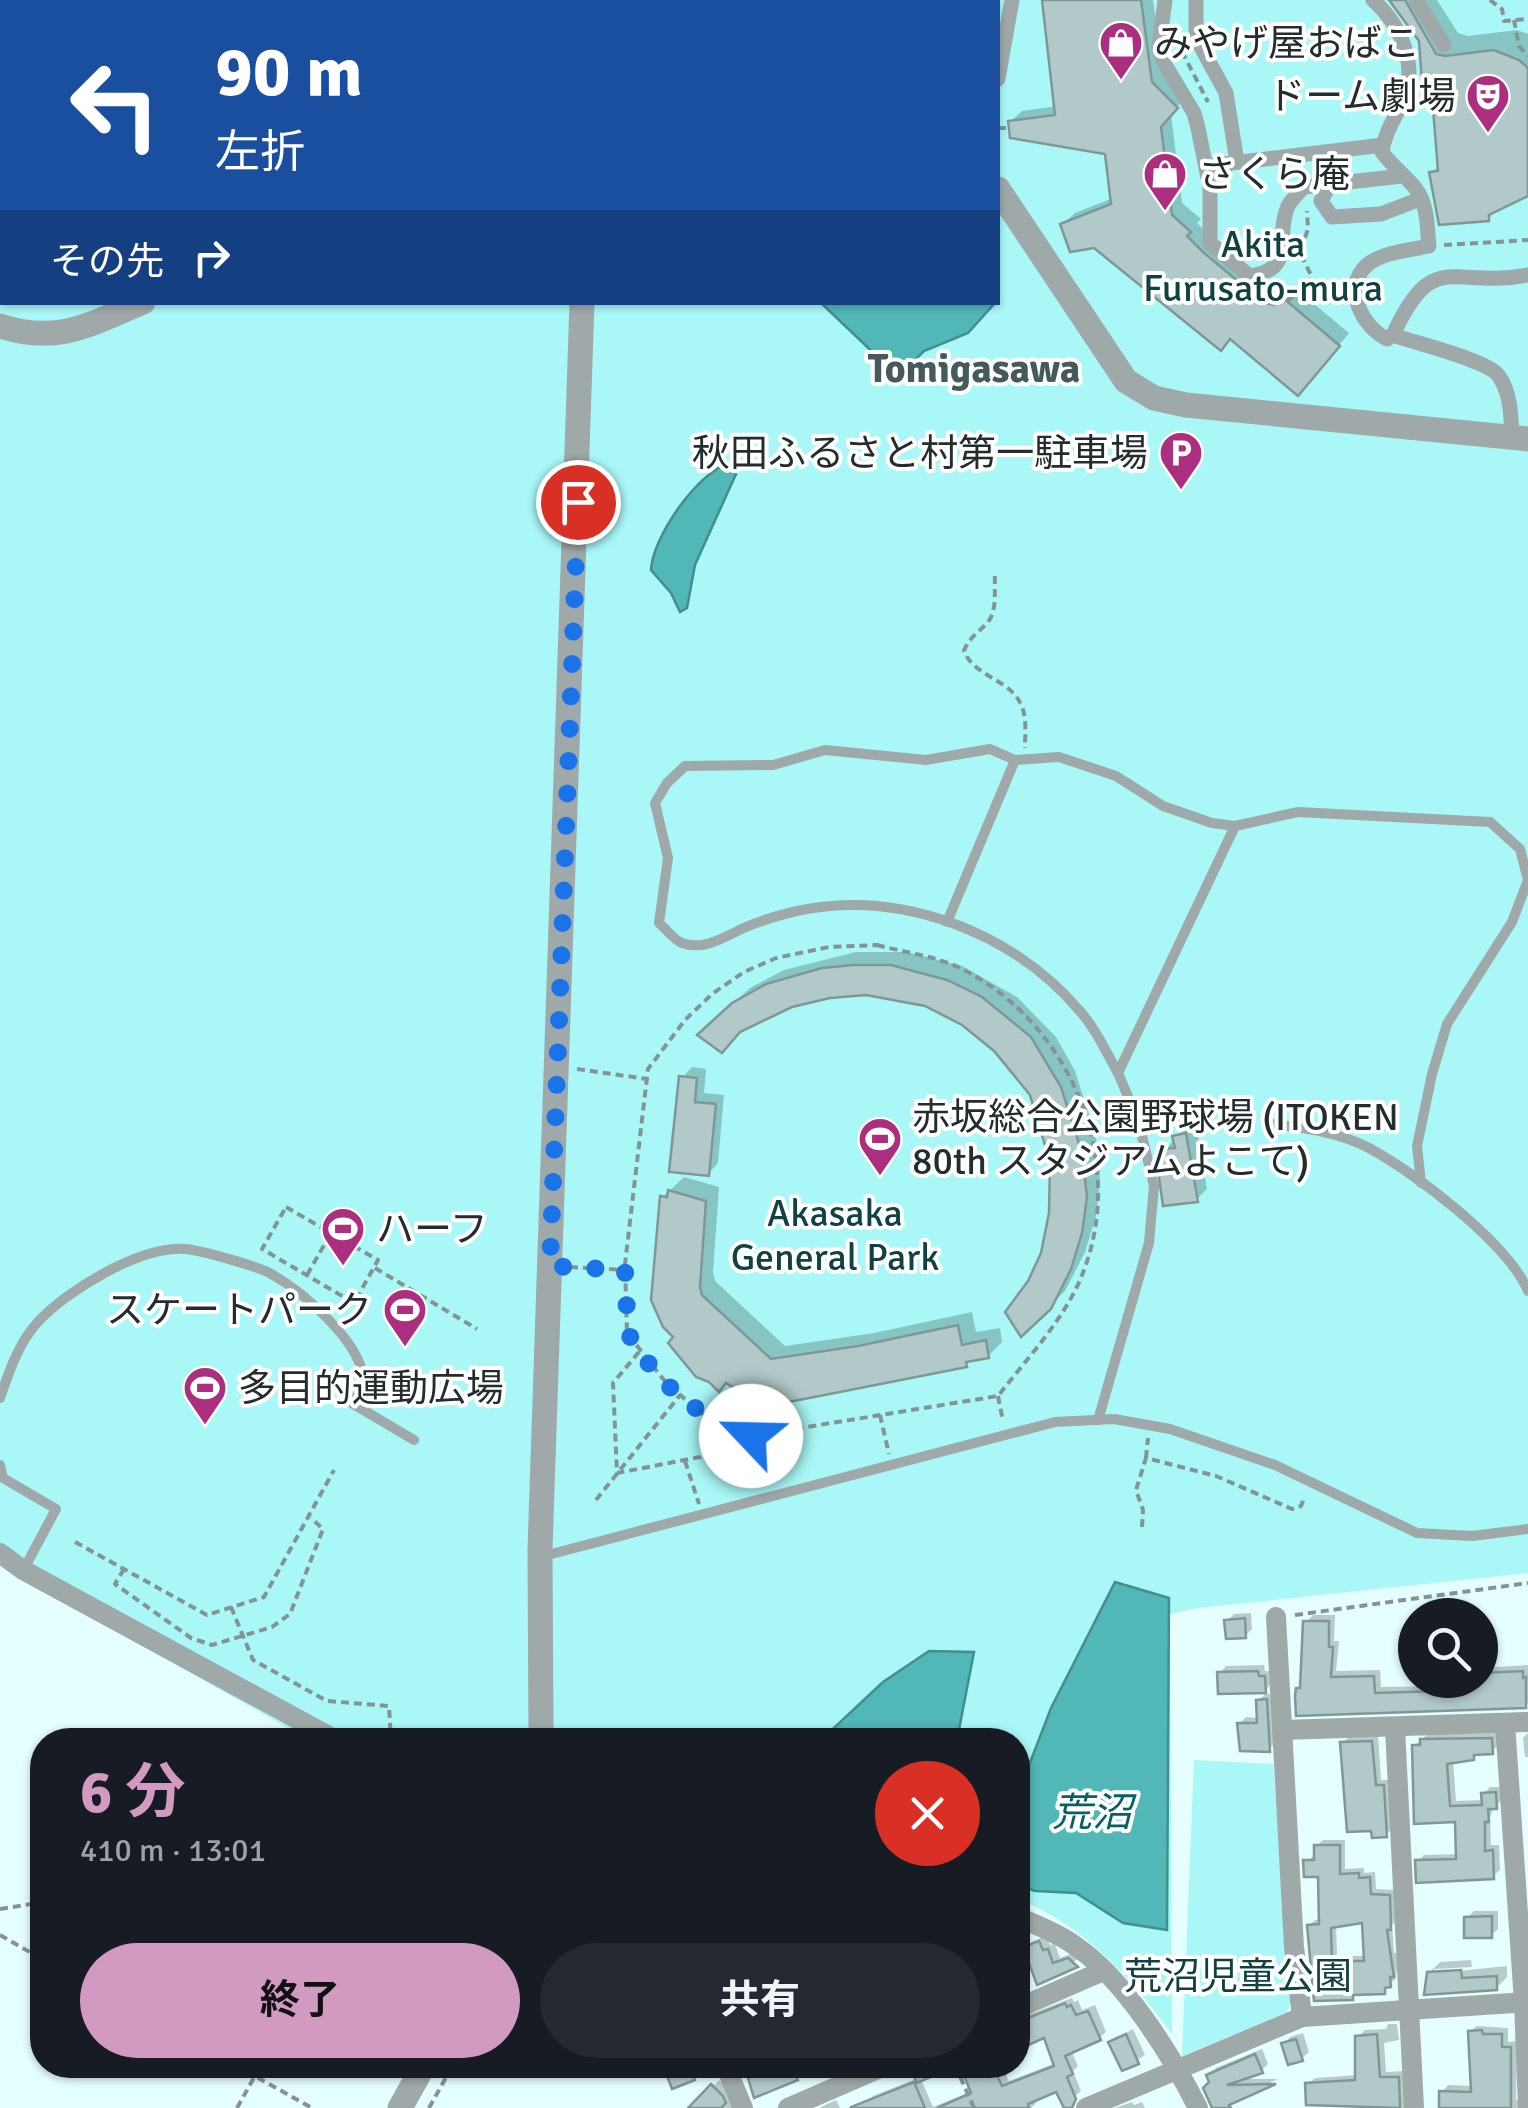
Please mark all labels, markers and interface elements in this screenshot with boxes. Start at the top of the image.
shop icon: みやげ屋おばこ [1098,20,1144,81]
place label: みやげ屋おばこ [1154,20,1420,67]
text: 90 m [215,29,363,115]
icon: left [50,40,180,170]
place label: ドーム劇場 [1267,73,1456,120]
theatre icon: ドーム劇場 [1465,73,1511,134]
text: 左折 [215,125,305,180]
shop icon: さくら庵 [1142,151,1188,212]
place label: さくら庵 [1198,151,1350,198]
park label: Akita Furusato-mura [1143,221,1383,312]
icon: right [184,230,239,285]
text: その先 [50,238,164,285]
district label: Tomigasawa [868,344,1080,394]
place label: 秋田ふるさと村第一駐車場 [692,430,1148,477]
parking icon: 秋田ふるさと村第一駐車場 [1158,430,1204,491]
pin [536,460,621,545]
icon: arrive [551,475,606,530]
place label: 赤坂総合公園野球場 (ITOKEN 80th スタジアムよこて) [912,1094,1399,1185]
sports icon: 赤坂総合公園野球場 (ITOKEN 80th スタジアムよこて) [857,1116,903,1177]
park label: Akasaka General Park [731,1190,939,1281]
sports icon: ハーフ [320,1206,366,1267]
place label: ハーフ [376,1206,488,1253]
place label: スケートパーク [106,1287,372,1334]
sports icon: スケートパーク [382,1287,428,1348]
sports icon: 多目的運動広場 [182,1365,228,1426]
place label: 多目的運動広場 [238,1365,504,1412]
position arrow [699,1384,803,1488]
map controls [1398,1598,1498,1698]
button: search [1398,1598,1498,1698]
text: 6 分 [80,1756,186,1830]
button: close [875,1761,980,1866]
water label: 荒沼 [1052,1788,1137,1838]
text: 410 m · 13:01 [80,1831,266,1870]
button: 終了 [80,1943,520,2058]
button: 共有 [540,1943,980,2058]
park label: 荒沼児童公園 [1124,1953,1352,2000]

